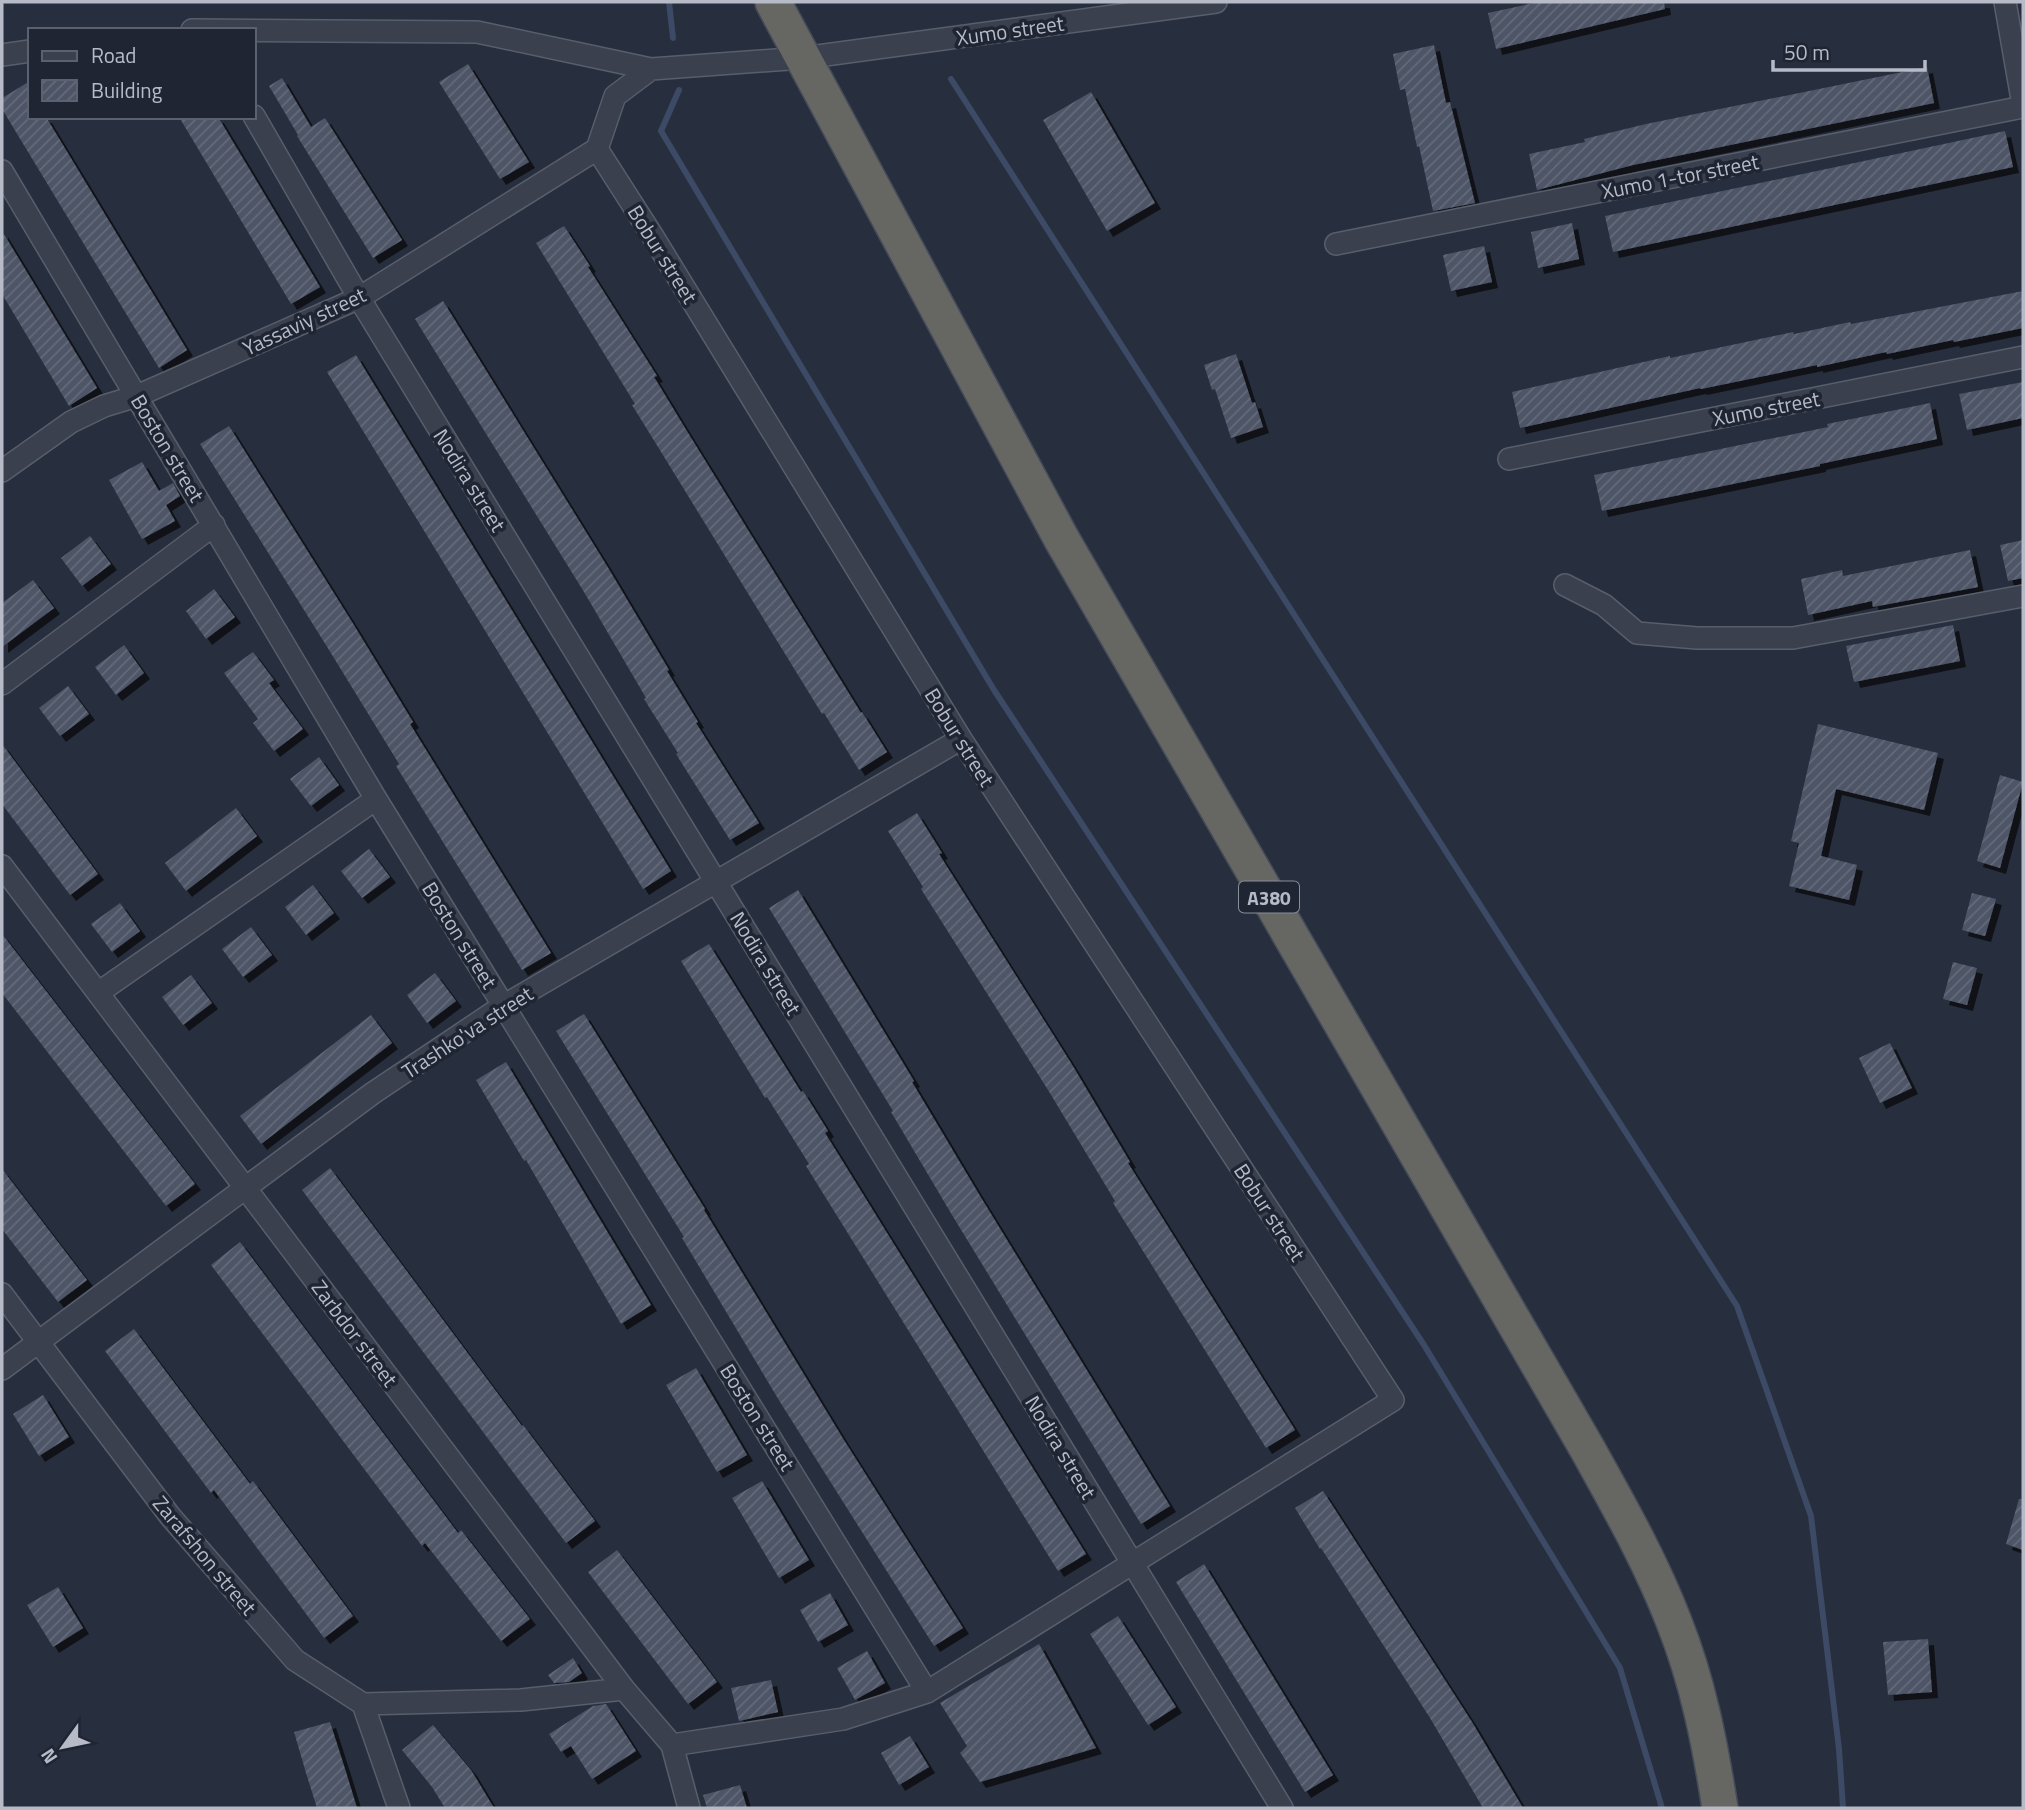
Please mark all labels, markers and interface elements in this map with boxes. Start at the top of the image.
street label: Xumo street [954,7,1067,53]
legend [28,28,256,119]
scale bar [1773,28,1925,72]
text: 50 m [1784,36,1830,68]
text: Road [91,39,136,71]
text: Building [91,74,163,106]
street label: Xumo 1-tor street [1599,145,1762,207]
street label: Bobur street [620,199,706,310]
street label: Yassaviy street [237,278,371,364]
street label: Xumo street [1710,382,1823,434]
street label: Boston street [123,388,213,509]
street label: Nodira street [426,422,515,538]
street label: Bobur street [917,682,1003,793]
street label: Boston street [414,875,506,995]
road number: A380 [1239,882,1299,912]
street label: Nodira street [722,905,810,1021]
street label: Trashko'va street [395,977,539,1086]
street label: Bobur street [1226,1157,1314,1268]
street label: Zarbdor street [304,1273,406,1394]
street label: Boston street [712,1357,804,1477]
street label: Nodira street [1017,1389,1105,1505]
street label: Zarafshon street [145,1488,265,1622]
north arrow [28,1712,98,1782]
text: N [33,1743,64,1770]

